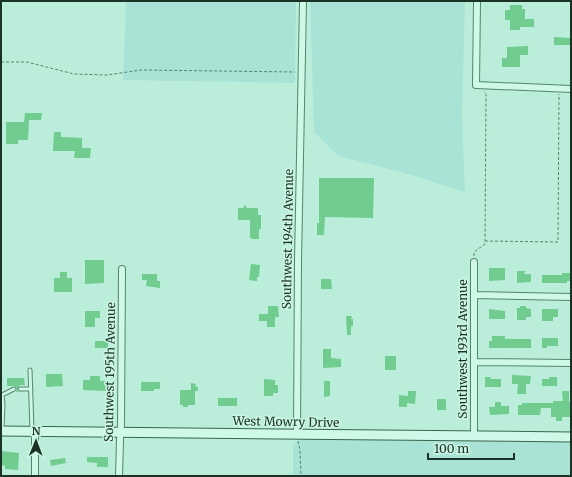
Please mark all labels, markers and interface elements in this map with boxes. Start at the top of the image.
street label: Southwest 194th Avenue [279,169,296,309]
street label: Southwest 193rd Avenue [455,279,470,419]
street label: Southwest 195th Avenue [101,302,118,442]
street label: West Mowry Drive [231,413,340,430]
north arrow [16,421,56,461]
text: N [32,424,41,438]
scale bar [428,435,514,461]
text: 100 m [434,441,469,456]

